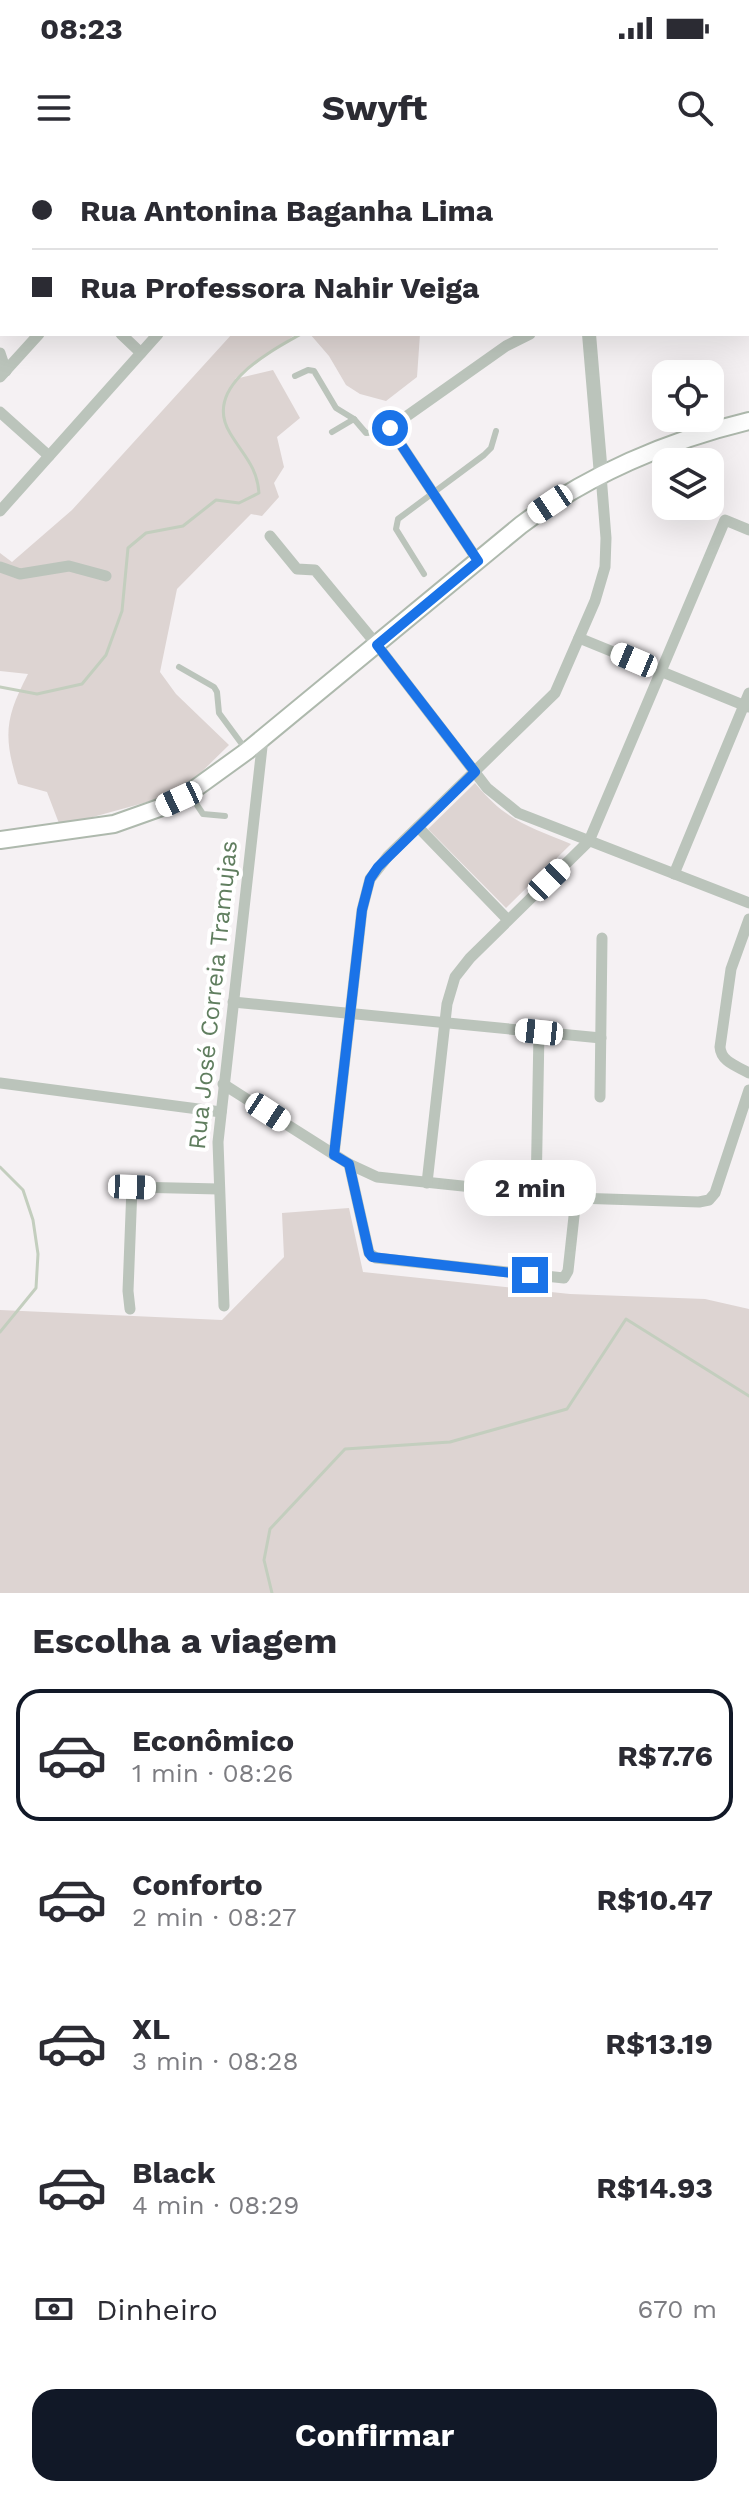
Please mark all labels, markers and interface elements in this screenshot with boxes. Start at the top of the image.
text: 08:23 [40,11,123,46]
icon: menu [32,86,76,130]
icon: search [673,86,717,130]
text: Swyft [322,87,427,129]
text: Rua Antonina Baganha Lima [80,193,493,228]
text: Rua Professora Nahir Veiga [80,270,479,305]
map controls [652,360,724,520]
button: locate [652,360,724,432]
route start [372,410,408,446]
button: layers [652,448,724,520]
car [523,481,577,527]
car [607,640,661,680]
car [152,778,206,820]
street label: Rua José Correia Tramujas [183,839,243,1151]
car [523,855,575,905]
car [514,1018,564,1046]
car [241,1089,295,1135]
callout: 2 min [464,1159,596,1215]
text: 2 min [494,1173,566,1203]
car [108,1174,156,1200]
route end [512,1257,548,1293]
text: Escolha a viagem [32,1620,337,1662]
icon: car [36,1719,108,1791]
text: Econômico [132,1723,294,1758]
text: R$7.76 [617,1738,713,1773]
text: 1 min · 08:26 [132,1758,293,1788]
icon: car [36,1863,108,1935]
text: Conforto [132,1867,263,1902]
text: R$10.47 [596,1882,713,1917]
text: 2 min · 08:27 [132,1902,297,1932]
icon: car [36,2007,108,2079]
text: XL [132,2011,170,2046]
text: R$13.19 [605,2026,713,2061]
text: 3 min · 08:28 [132,2046,298,2076]
icon: car [36,2151,108,2223]
text: Black [132,2155,216,2190]
text: R$14.93 [596,2170,713,2205]
text: 4 min · 08:29 [132,2190,299,2220]
icon: cash [32,2287,76,2331]
text: Dinheiro [96,2292,218,2327]
text: 670 m [638,2294,717,2324]
button: Confirmar [32,2389,717,2481]

